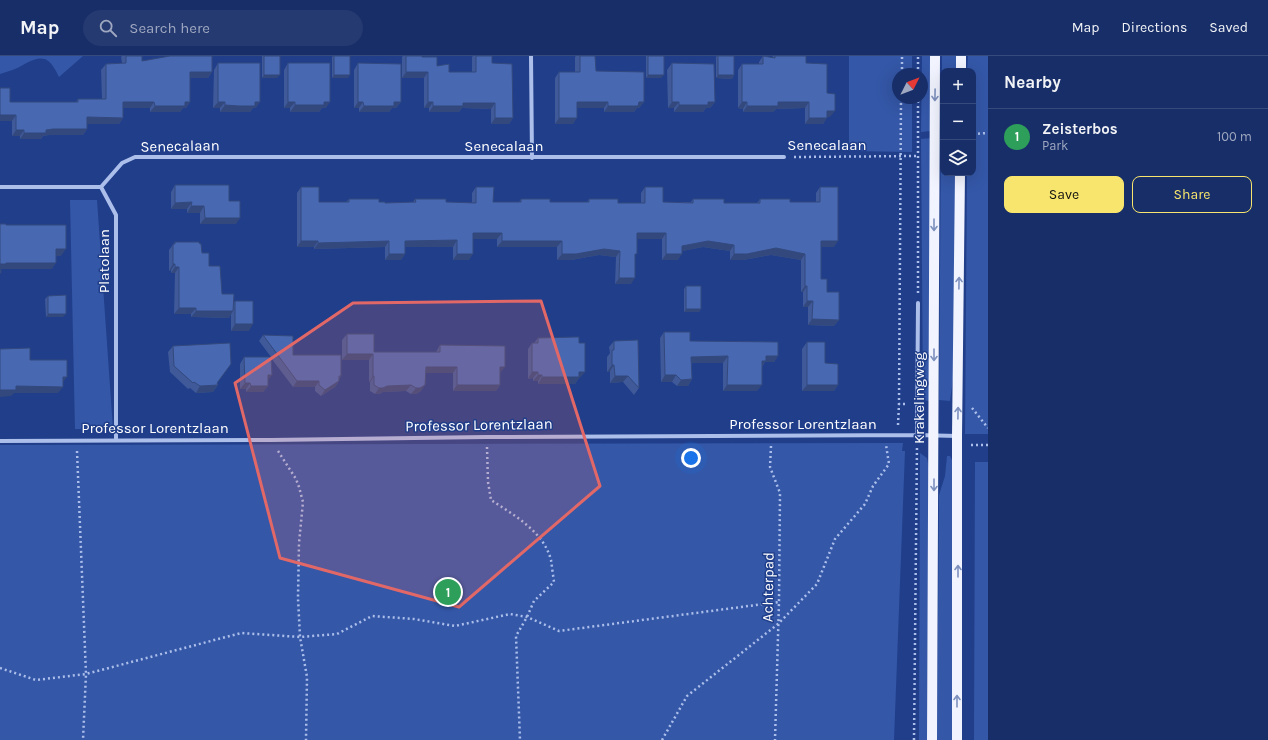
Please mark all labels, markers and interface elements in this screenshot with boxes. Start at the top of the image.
search box [83,10,363,46]
text: Map [20,17,59,39]
icon: search [97,17,119,39]
text: Search here [129,19,210,37]
text: Map [1072,19,1100,36]
text: Directions [1122,19,1187,36]
text: Saved [1209,19,1248,36]
north arrow [892,68,928,104]
map controls [940,68,976,176]
button: + [940,68,976,104]
text: Nearby [1004,72,1061,92]
one-way arrow [931,88,939,101]
button: − [940,104,976,140]
text: Zeisterbos [1042,120,1118,138]
text: 1 [1015,129,1019,144]
text: 100 m [1217,129,1252,144]
street label: Senecalaan [140,136,220,156]
street label: Senecalaan [787,136,867,154]
street label: Senecalaan [464,137,544,155]
text: Park [1042,138,1068,153]
button: layers [940,140,976,176]
button: Save [1004,176,1124,213]
button: Share [1132,176,1252,213]
one-way arrow [930,218,938,231]
street label: Platolaan [95,229,113,293]
one-way arrow [955,277,963,290]
one-way arrow [930,348,938,361]
street label: Krakelingweg [910,351,928,444]
one-way arrow [954,407,962,420]
street label: Professor Lorentzlaan [405,415,553,435]
street label: Professor Lorentzlaan [729,415,877,433]
street label: Professor Lorentzlaan [81,419,229,437]
your location [681,448,701,468]
one-way arrow [930,478,938,491]
street label: Achterpad [758,552,778,622]
one-way arrow [954,565,961,578]
pin: 1 [435,577,461,607]
one-way arrow [953,695,961,708]

